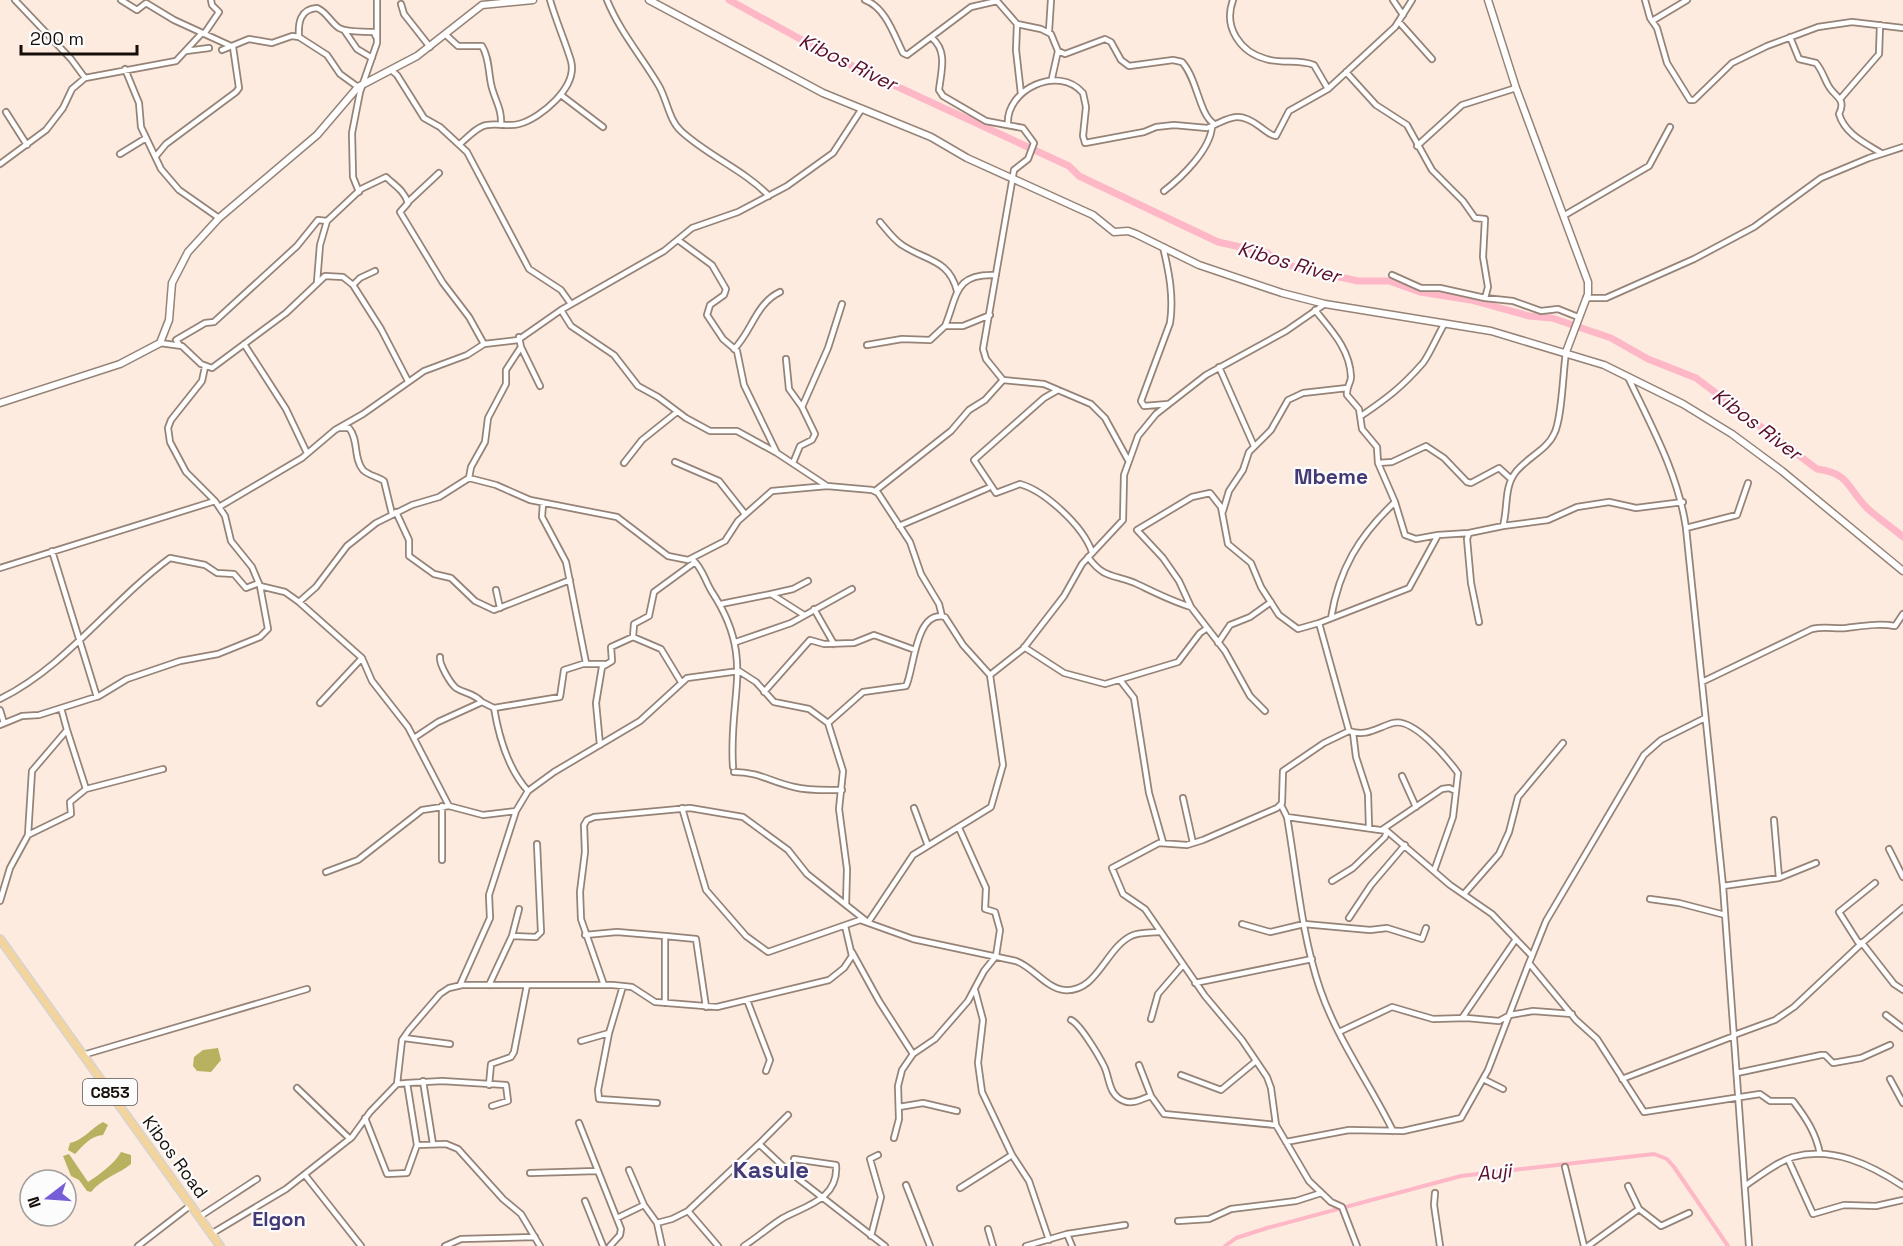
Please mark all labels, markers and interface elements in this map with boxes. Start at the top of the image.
scale bar [21,18,136,56]
text: 200 m [30,27,84,50]
water label: Kibos River [795,27,903,98]
water label: Kibos River [1235,235,1346,290]
water label: Kibos River [1707,382,1809,468]
district label: Mbeme [1294,463,1368,490]
road number: C853 [83,1079,137,1105]
street label: Kibos Road [138,1111,213,1202]
district label: Kasule [733,1154,809,1185]
water label: Auji [1475,1157,1515,1187]
north arrow [18,1168,78,1228]
text: N [23,1194,46,1210]
district label: Elgon [252,1206,306,1232]

